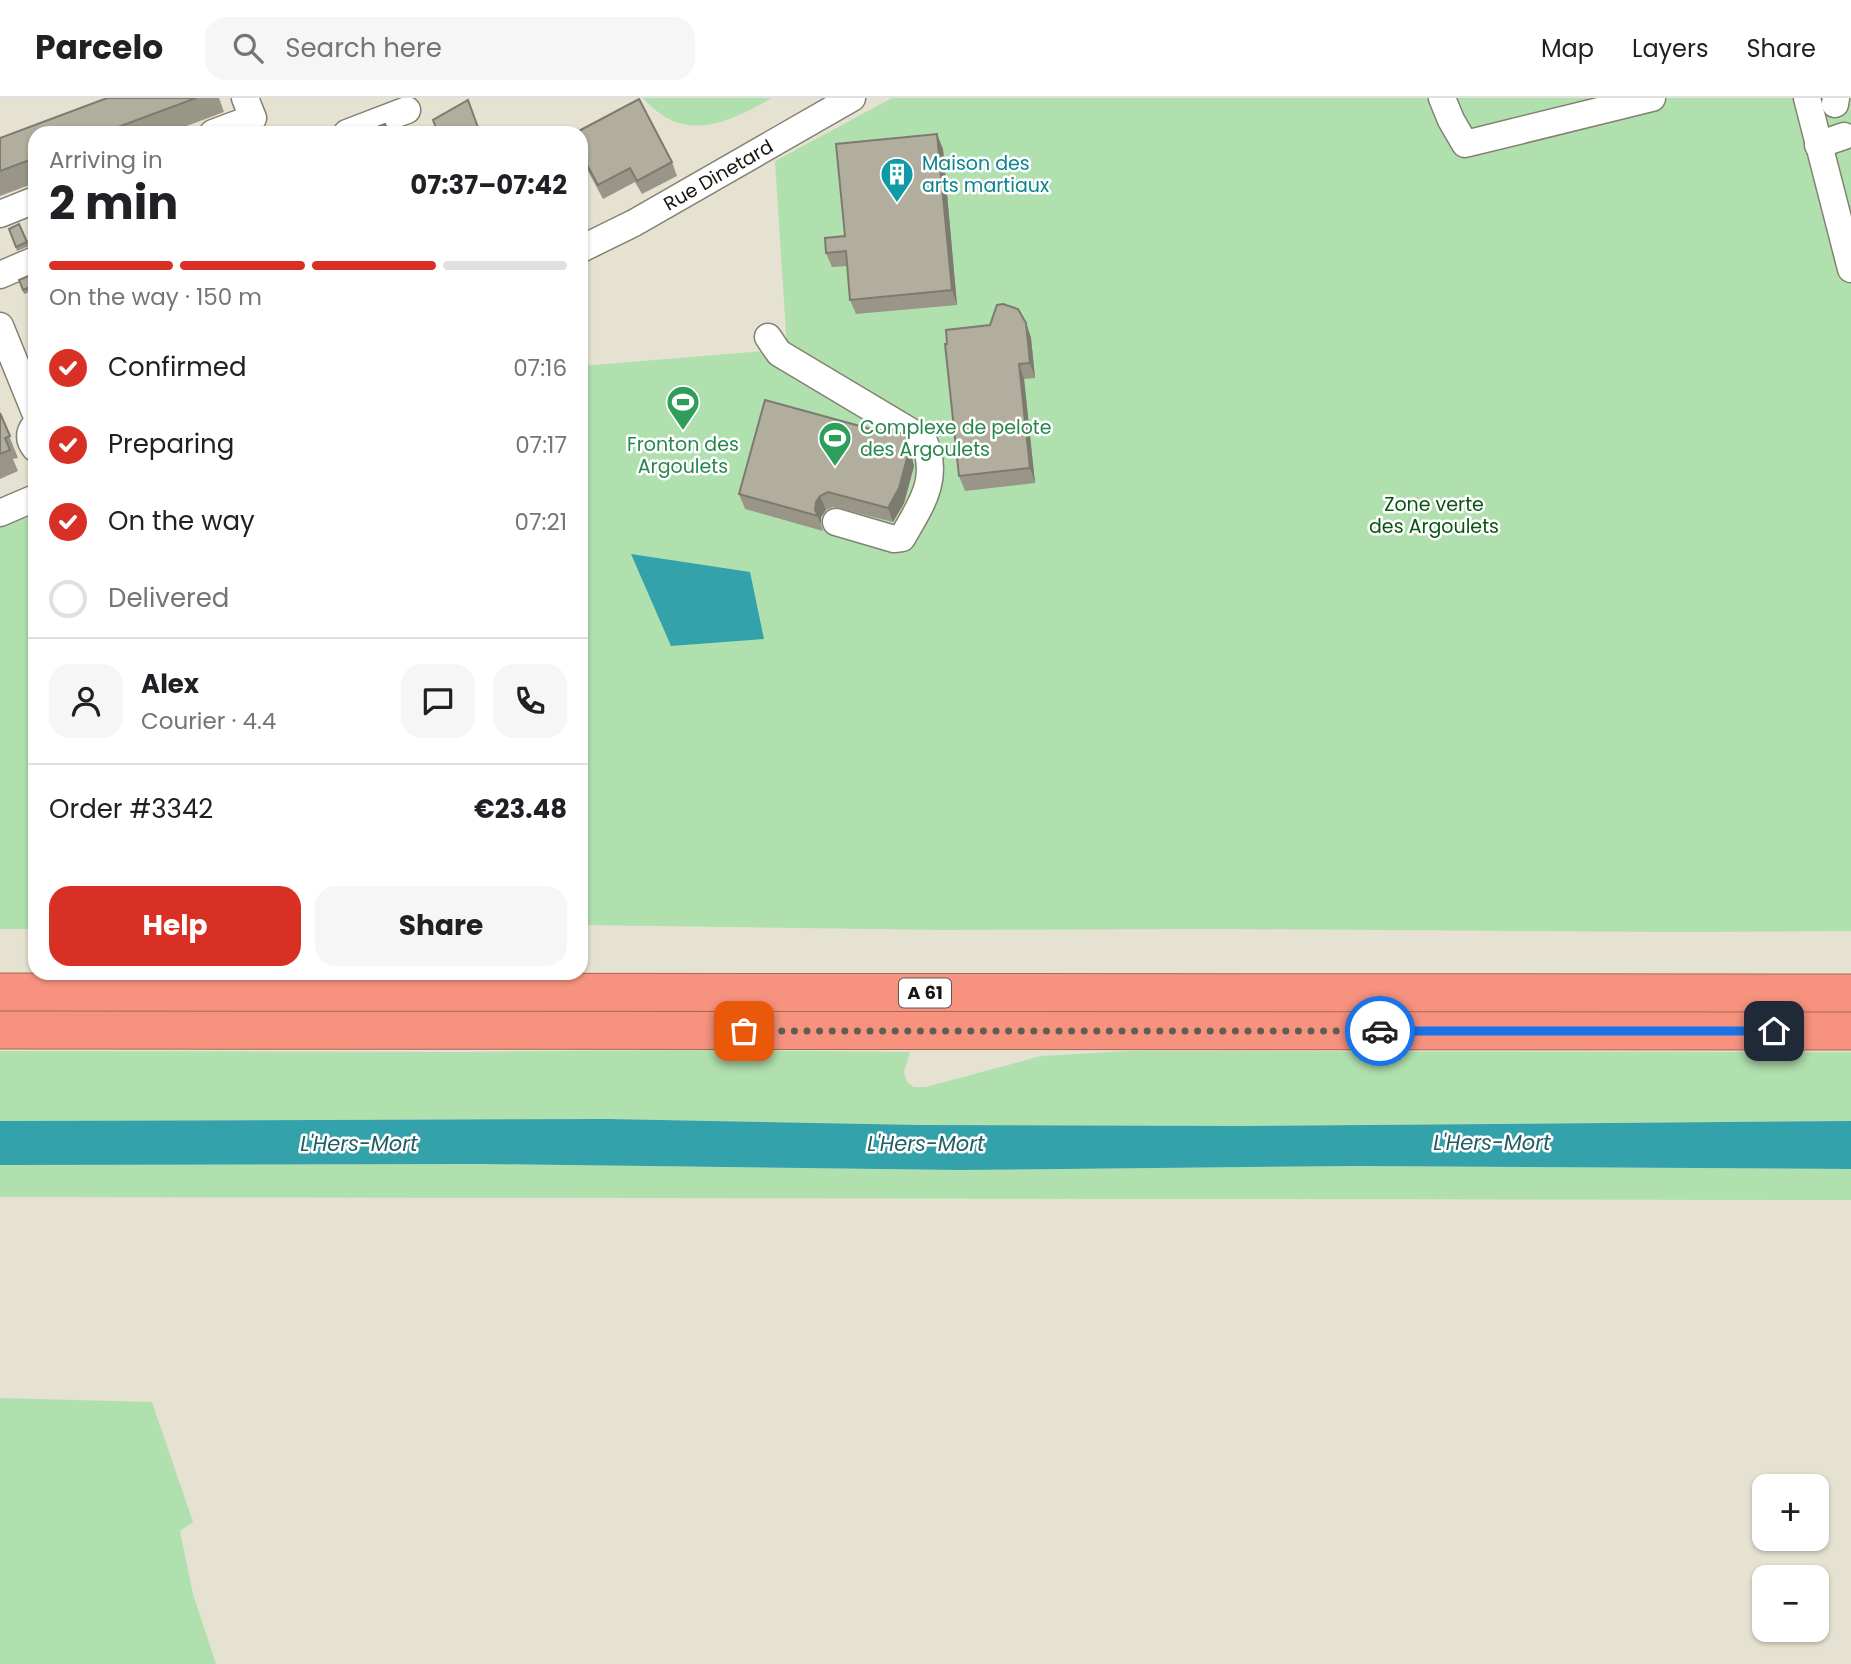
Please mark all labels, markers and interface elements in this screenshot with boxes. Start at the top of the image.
search box [205,17,695,80]
text: Parcelo [35,24,163,71]
icon: search [229,29,267,67]
text: Search here [285,30,442,66]
text: Map [1541,32,1594,65]
text: Layers [1632,32,1708,65]
text: Share [1746,32,1816,65]
street label: Rue Dinetard [659,133,778,217]
text: Arriving in [49,144,163,176]
place label: Maison des arts martiaux [922,150,1049,199]
building icon: Maison des arts martiaux [878,155,916,204]
text: 07:37–07:42 [410,167,567,203]
text: 2 min [49,171,178,235]
text: On the way · 150 m [49,281,262,313]
icon: check [49,349,87,387]
text: Confirmed [108,349,246,385]
text: 07:16 [513,352,567,384]
sports icon: Fronton des Argoulets [664,383,702,432]
place label: Complexe de pelote des Argoulets [860,414,1052,463]
sports icon: Complexe de pelote des Argoulets [816,419,854,468]
icon: check [49,426,87,464]
text: Preparing [108,426,234,462]
text: 07:17 [515,429,567,461]
place label: Fronton des Argoulets [627,431,739,480]
park label: Zone verte des Argoulets [1369,491,1499,540]
icon: check [49,503,87,541]
text: On the way [108,503,255,539]
text: 07:21 [515,506,567,538]
text: Delivered [108,580,229,616]
button: person [49,664,123,738]
button: chat [401,664,475,738]
button: phone [493,664,567,738]
text: Alex [141,666,199,702]
text: Courier · 4.4 [141,705,276,737]
text: Order #3342 [49,791,213,827]
text: €23.48 [474,791,567,827]
button: Help [49,886,301,966]
button: Share [315,886,567,966]
road number: A 61 [899,978,951,1008]
courier [1345,996,1415,1066]
pin [714,1001,774,1061]
pin [1744,1001,1804,1061]
icon: bag [725,1012,763,1050]
icon: car [1361,1012,1399,1050]
icon: home [1755,1012,1793,1050]
water label: L'Hers-Mort [1433,1128,1551,1157]
water label: L'Hers-Mort [300,1129,418,1158]
water label: L'Hers-Mort [867,1129,985,1158]
map controls [1752,1474,1829,1642]
button: + [1752,1474,1829,1551]
button: − [1752,1565,1829,1642]

